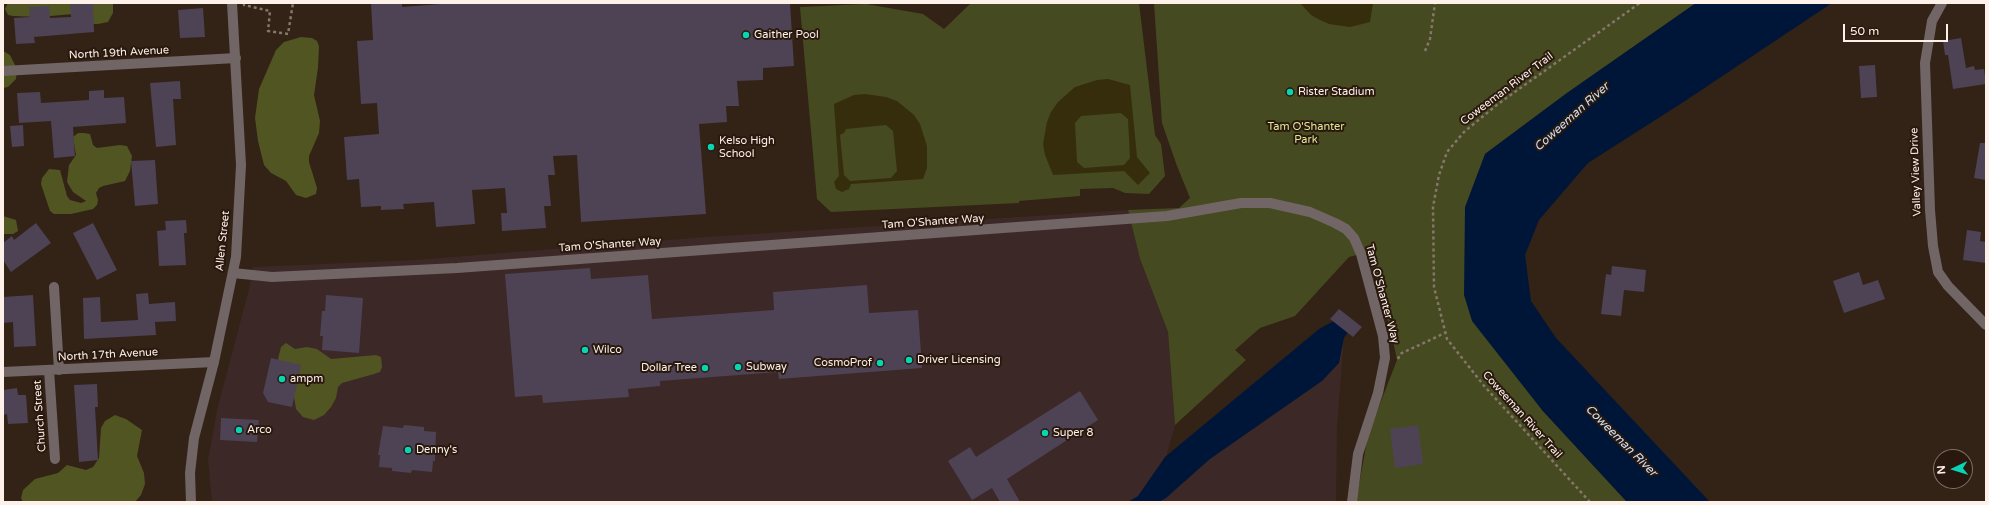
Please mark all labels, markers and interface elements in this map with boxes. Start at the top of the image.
scale bar [1845,16,1950,42]
text: 50 m [1850,24,1879,38]
place label: Gaither Pool [754,28,819,42]
marker: Gaither Pool [741,30,751,40]
street label: North 19th Avenue [69,44,169,62]
street label: Coweeman River Trail [1458,50,1556,128]
water label: Coweeman River [1532,80,1612,154]
place label: Rister Stadium [1298,85,1375,99]
marker: Rister Stadium [1285,87,1295,97]
park label: Tam O'Shanter Park [1267,120,1345,146]
street label: Valley View Drive [1908,127,1924,217]
place label: Kelso High School [719,134,775,160]
marker: Kelso High School [706,142,716,152]
street label: Allen Street [213,210,233,272]
street label: Tam O'Shanter Way [881,212,985,232]
street label: Tam O'Shanter Way [558,235,662,255]
street label: Tam O'Shanter Way [1362,243,1402,345]
place label: Wilco [593,343,622,357]
marker: Wilco [580,345,590,355]
street label: North 17th Avenue [58,346,158,364]
place label: Driver Licensing [917,353,1001,367]
marker: Driver Licensing [904,355,914,365]
place label: CosmoProf [814,356,872,370]
marker: CosmoProf [875,358,885,368]
place label: Subway [746,360,787,374]
place label: Dollar Tree [641,361,697,375]
marker: Subway [733,362,743,372]
marker: Dollar Tree [700,363,710,373]
street label: Coweeman River Trail [1479,369,1565,461]
place label: ampm [290,372,323,386]
marker: ampm [277,374,287,384]
street label: Church Street [31,380,49,452]
water label: Coweeman River [1582,402,1660,480]
place label: Arco [247,423,272,437]
marker: Arco [234,425,244,435]
place label: Super 8 [1053,426,1094,440]
marker: Super 8 [1040,428,1050,438]
place label: Denny's [416,443,457,457]
marker: Denny's [403,445,413,455]
north arrow [1933,449,1973,489]
text: N [1935,465,1948,475]

